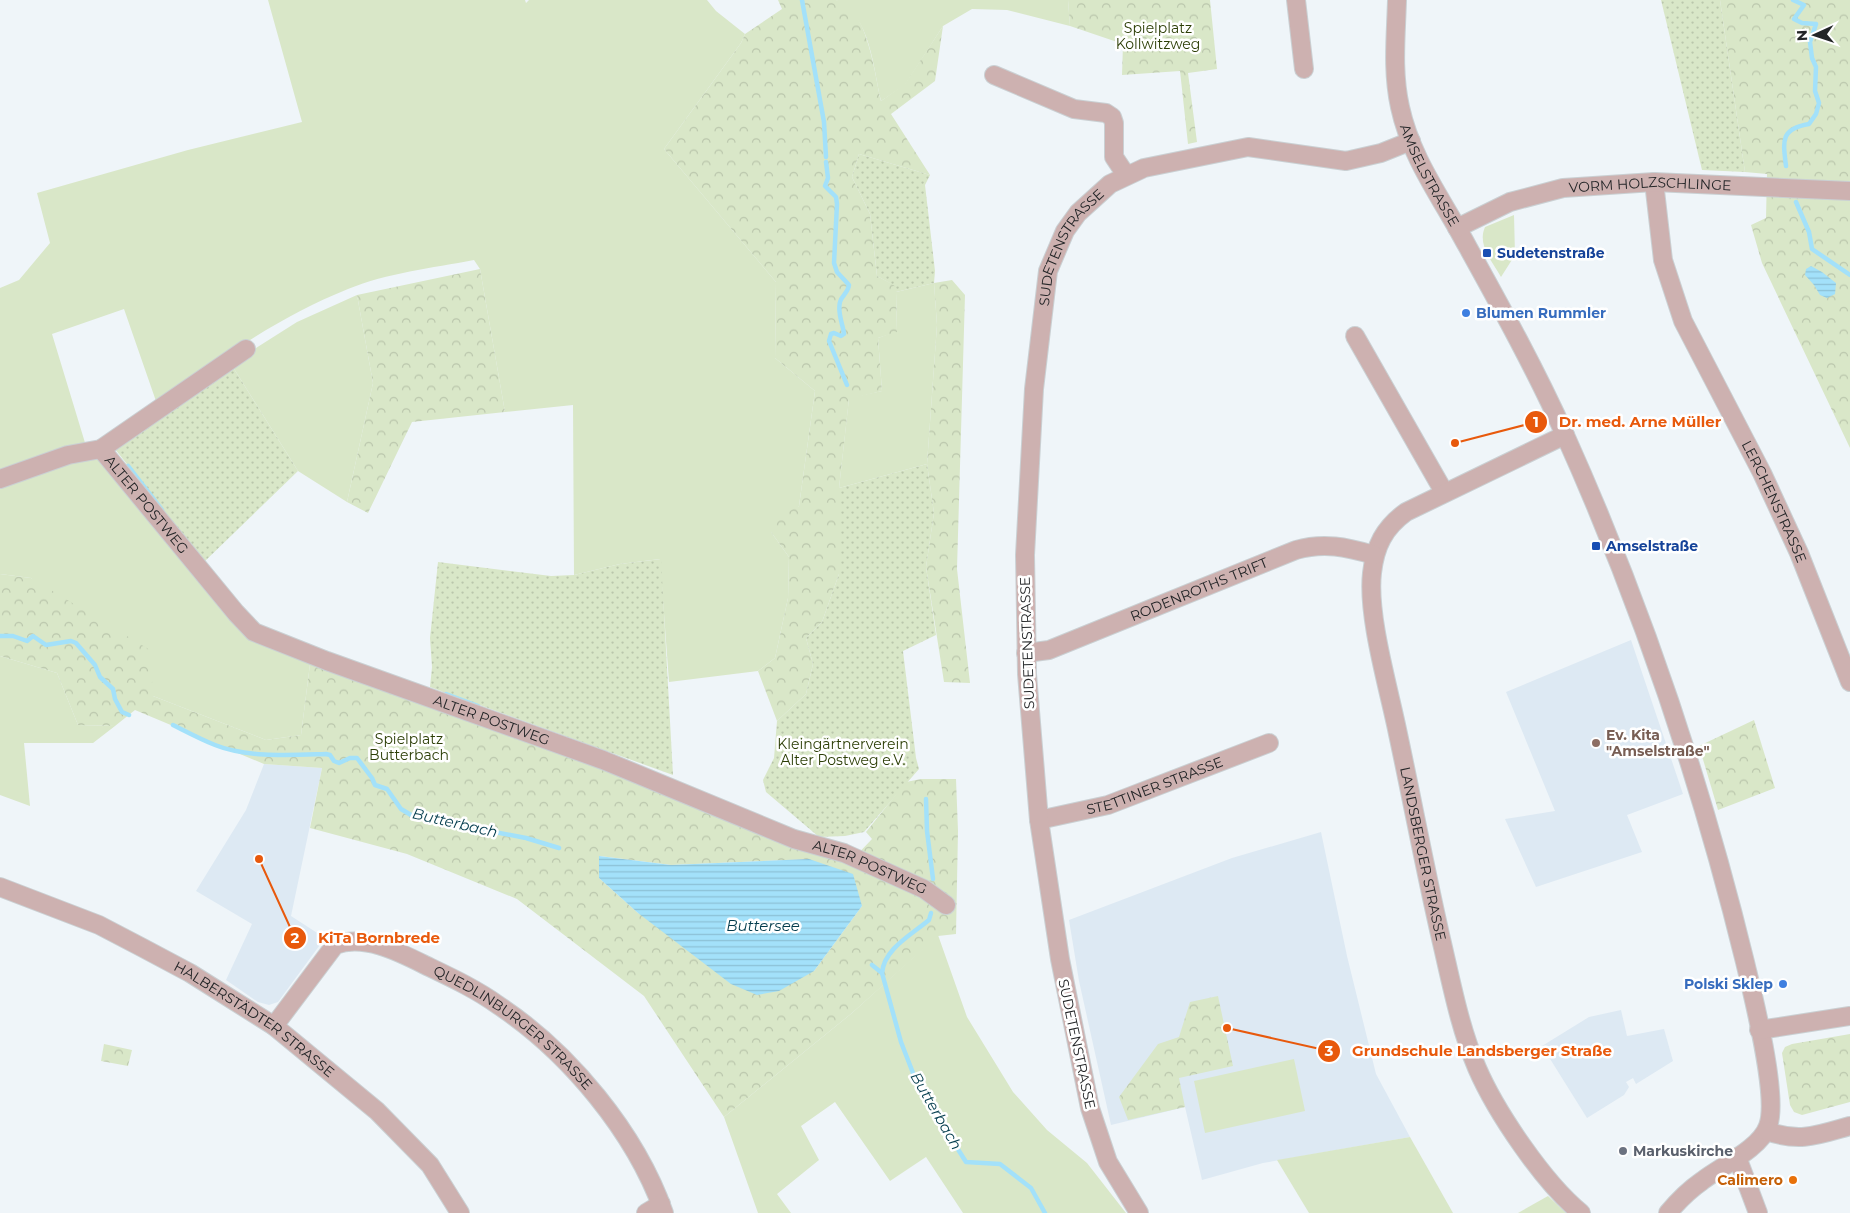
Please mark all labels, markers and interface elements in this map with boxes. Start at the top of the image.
north arrow [1790,10,1840,60]
park label: Spielplatz Kollwitzweg [1116,19,1200,53]
text: N [1793,30,1811,42]
street label: AMSELSTRASSE [1396,122,1463,230]
street label: VORM HOLZSCHLINGE [1568,173,1732,197]
street label: SUDETENSTRASSE [1035,185,1108,307]
place label: Sudetenstraße [1497,244,1605,262]
marker: Sudetenstraße [1481,247,1493,259]
place label: Blumen Rummler [1476,304,1606,322]
marker: Blumen Rummler [1460,307,1472,319]
callout: Dr. med. Arne Müller [1524,407,1731,437]
text: 1 [1533,412,1539,431]
text: Dr. med. Arne Müller [1559,412,1722,431]
street label: LERCHENSTRASSE [1738,437,1811,565]
street label: ALTER POSTWEG [101,452,193,557]
place label: Amselstraße [1605,537,1698,555]
marker: Amselstraße [1590,540,1602,552]
street label: RODENROTHS TRIFT [1127,553,1271,625]
street label: SUDETENSTRASSE [1016,576,1038,710]
street label: ALTER POSTWEG [431,691,552,749]
place label: Ev. Kita "Amselstraße" [1606,726,1710,760]
park label: Spielplatz Butterbach [369,730,449,764]
park label: Kleingärtnerverein Alter Postweg e.V. [777,735,909,769]
marker: Ev. Kita "Amselstraße" [1590,737,1602,749]
street label: STETTINER STRASSE [1085,753,1226,818]
street label: LANDSBERGER STRASSE [1396,765,1450,943]
water label: Butterbach [411,803,500,842]
street label: ALTER POSTWEG [811,836,930,898]
water label: Buttersee [726,916,800,935]
callout: KiTa Bornbrede [283,923,450,953]
text: 2 [291,928,300,947]
text: KiTa Bornbrede [318,928,440,947]
street label: HALBERSTÄDTER STRASSE [171,957,338,1081]
street label: QUEDLINBURGER STRASSE [430,961,597,1094]
place label: Polski Sklep [1684,975,1773,993]
street label: SUDETENSTRASSE [1054,977,1100,1111]
marker: Polski Sklep [1777,978,1789,990]
callout: Grundschule Landsberger Straße [1317,1036,1622,1066]
text: 3 [1324,1041,1334,1060]
text: Grundschule Landsberger Straße [1352,1041,1612,1060]
water label: Butterbach [906,1068,966,1153]
place label: Markuskirche [1633,1142,1733,1160]
marker: Markuskirche [1617,1145,1629,1157]
place label: Calimero [1717,1171,1783,1189]
marker: Calimero [1787,1174,1799,1186]

